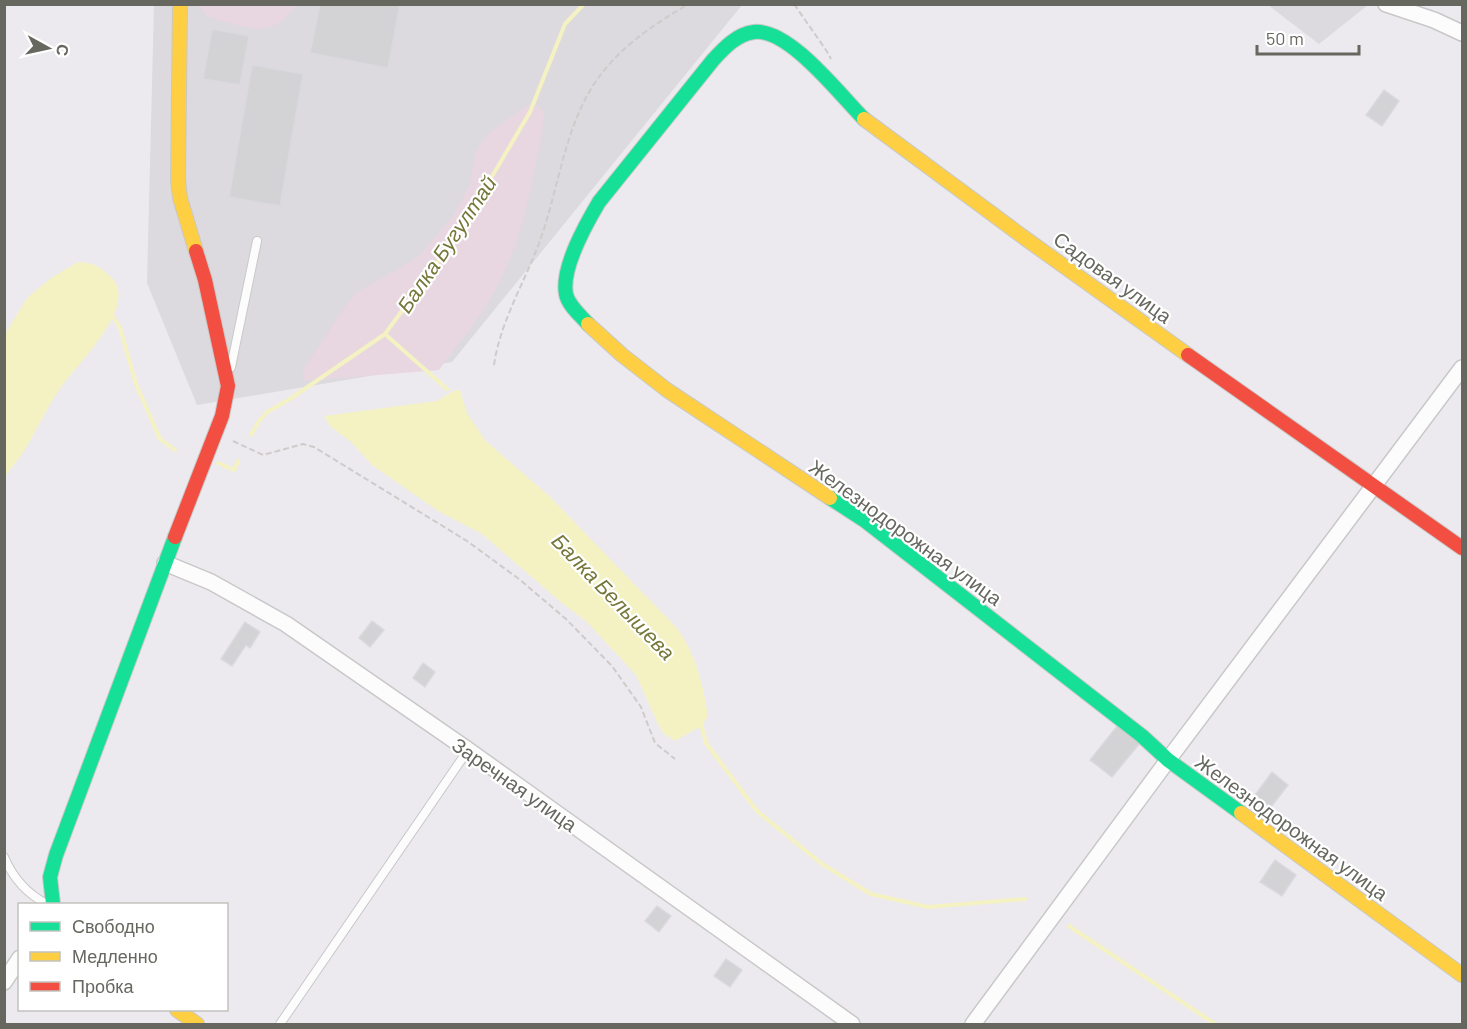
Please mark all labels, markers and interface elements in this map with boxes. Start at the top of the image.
north arrow [18,18,78,78]
scale bar [1257,18,1359,56]
text: 50 m [1266,27,1304,49]
text: С [53,43,74,58]
water label: Балка Бугултай [391,171,501,317]
street label: Садовая улица [1049,226,1177,328]
street label: Железнодорожная улица [805,454,1008,610]
water label: Балка Белышева [547,528,681,664]
street label: Заречная улица [448,732,583,837]
street label: Железнодорожная улица [1191,749,1394,905]
legend [18,903,228,1011]
text: Свободно [72,915,155,937]
text: Медленно [72,945,158,967]
text: Пробка [72,975,135,997]

